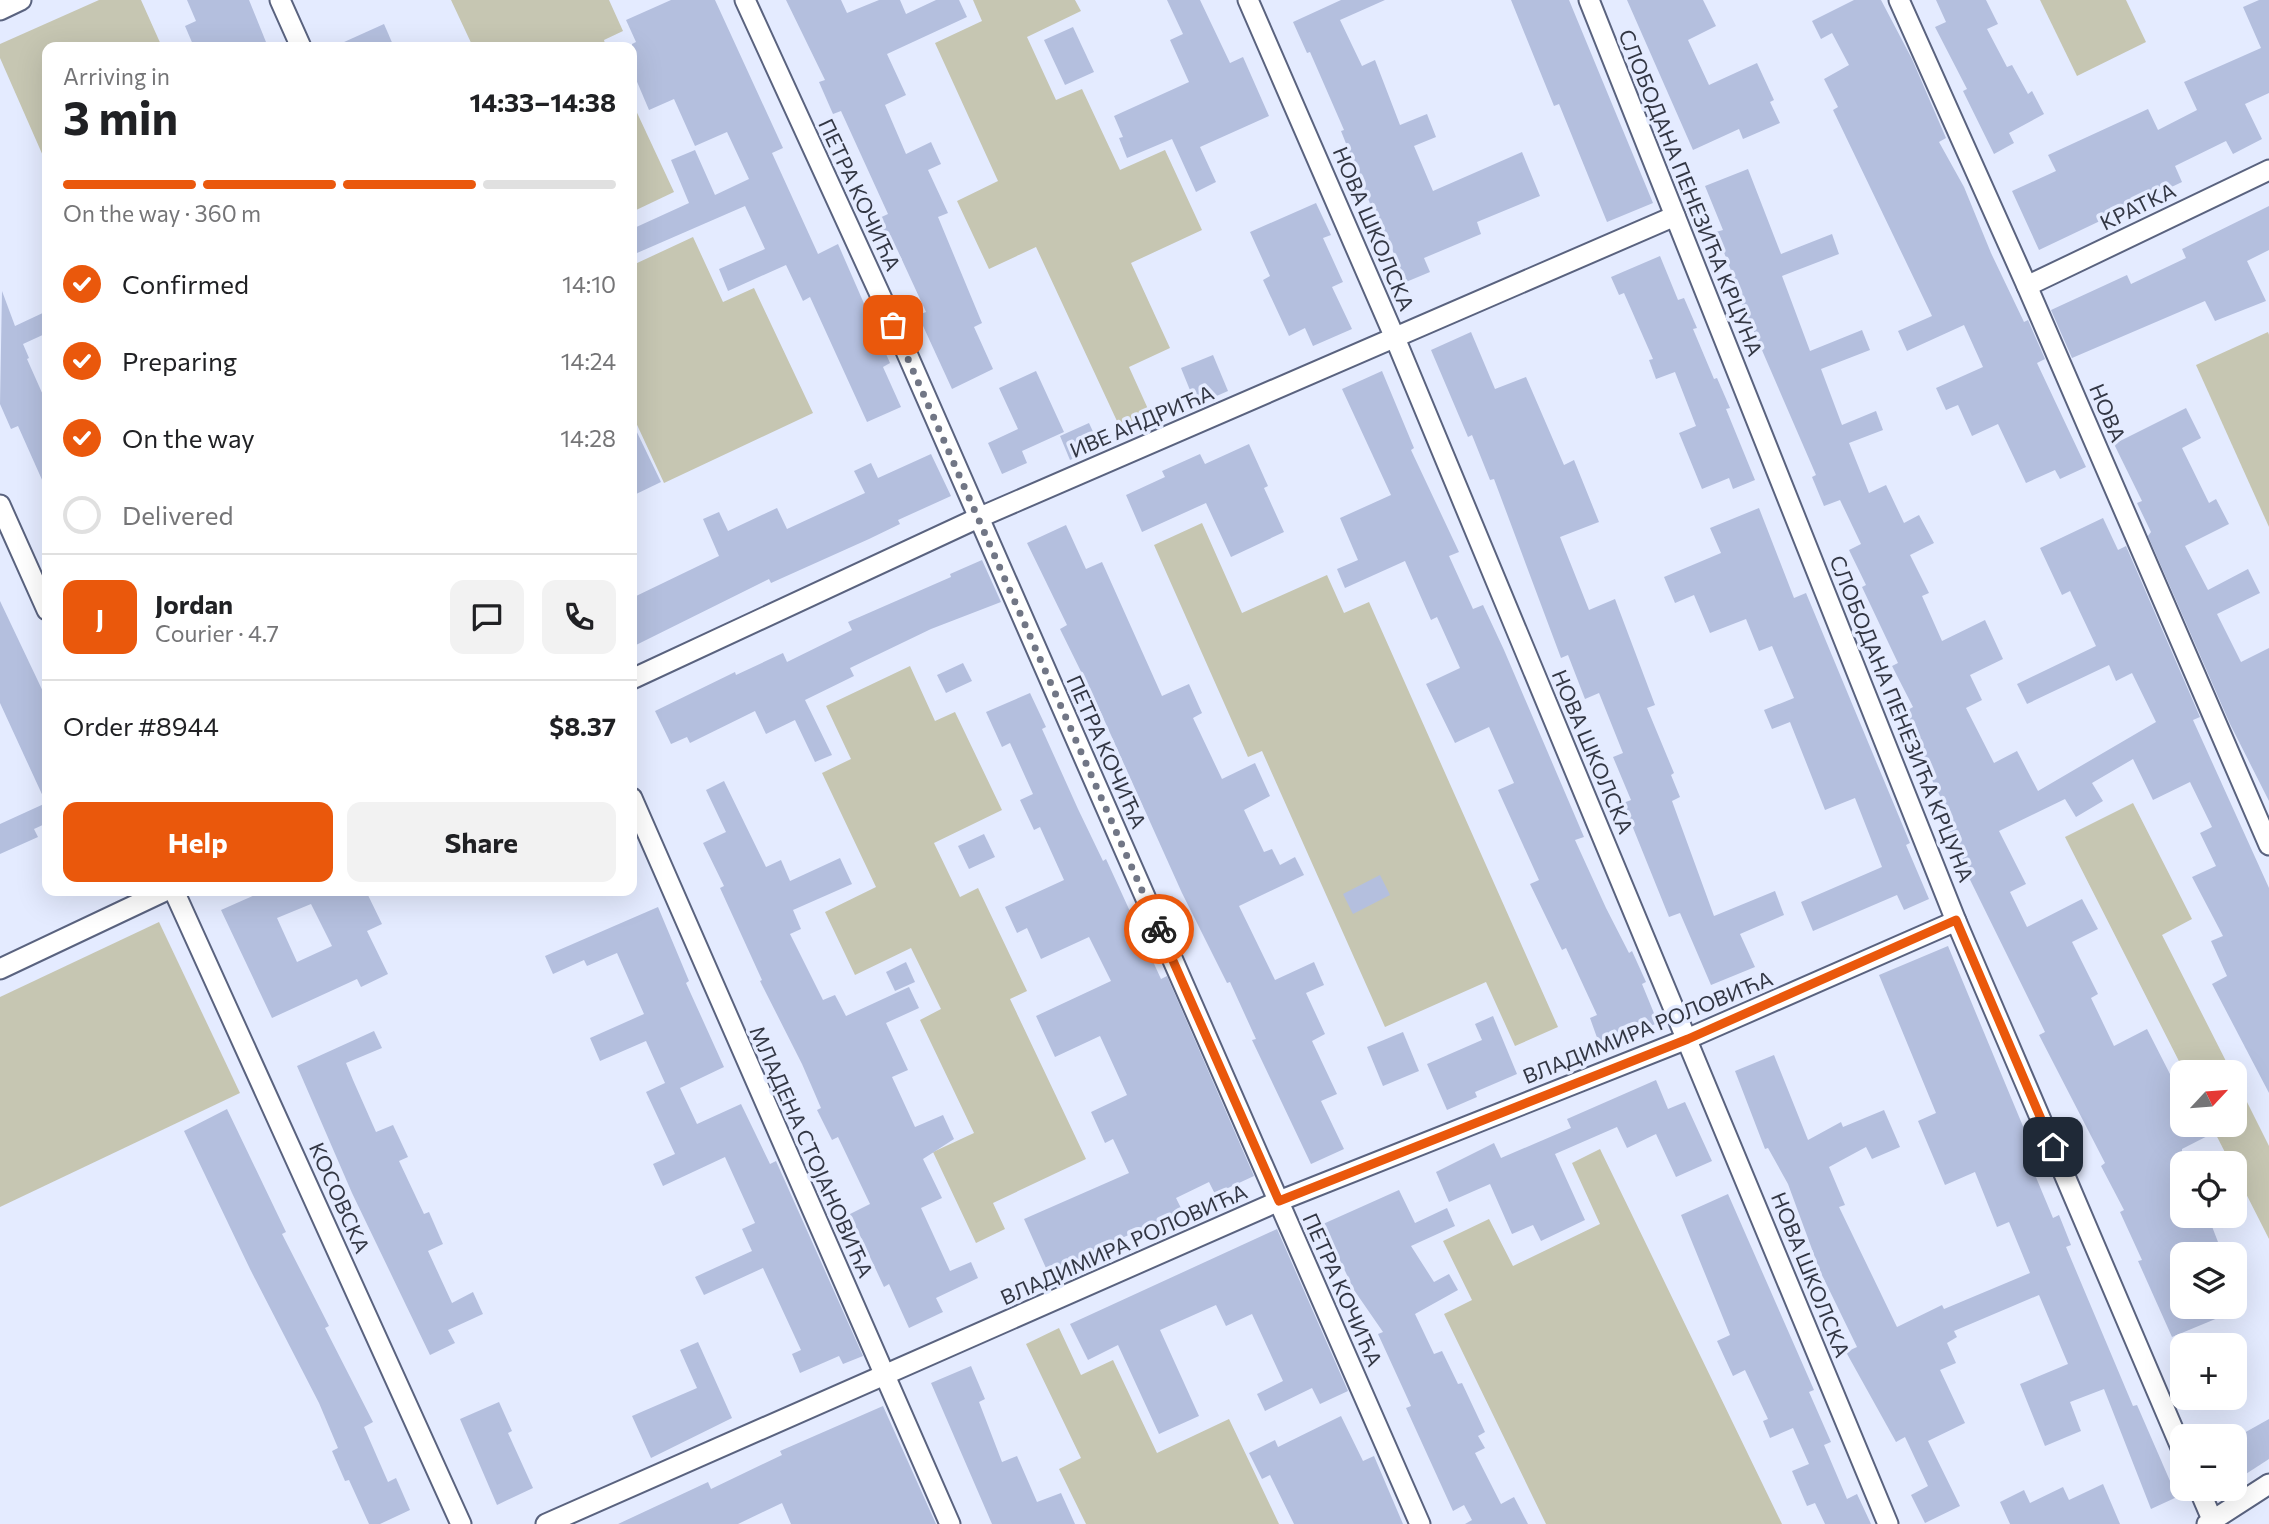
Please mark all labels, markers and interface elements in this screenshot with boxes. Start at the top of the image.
street label: СЛОБОДАНА ПЕНЕЗИЋА КРЦУНА [1614,25,1769,359]
text: Arriving in [63,62,170,90]
text: 14:33–14:38 [470,86,616,117]
text: 3 min [63,88,178,144]
street label: ПЕТРА КОЧИЋА [814,114,907,274]
street label: НОВА ШКОЛСКА [1329,143,1420,314]
street label: КРАТКА [2096,177,2179,235]
text: On the way · 360 m [63,199,261,227]
icon: check [63,265,101,303]
text: Confirmed [122,268,249,299]
text: 14:10 [562,270,616,298]
pin [863,295,923,355]
icon: bag [874,306,912,344]
icon: check [63,342,101,380]
text: Preparing [122,345,237,376]
text: 14:24 [561,347,616,375]
street label: ИВЕ АНДРИЋА [1066,379,1217,462]
street label: НОВА [2085,379,2132,445]
icon: check [63,419,101,457]
text: On the way [122,422,255,453]
text: 14:28 [560,424,616,452]
text: Delivered [122,499,233,530]
street label: СЛОБОДАНА ПЕНЕЗИЋА КРЦУНА [1825,551,1980,885]
button: chat [450,580,524,654]
button: phone [542,580,616,654]
text: Jordan [155,588,233,619]
text: J [96,602,104,633]
text: Courier · 4.7 [155,619,279,647]
street label: НОВА ШКОЛСКА [1548,666,1639,837]
street label: ПЕТРА КОЧИЋА [1062,671,1152,832]
text: Order #8944 [63,710,219,741]
text: $8.37 [549,710,616,741]
button: Help [63,802,333,882]
button: Share [347,802,616,882]
courier [1124,894,1194,964]
icon: bike [1140,910,1178,948]
street label: ВЛАДИМИРА РОЛОВИЋА [1519,965,1776,1088]
street label: МЛАДЕНА СТОЈАНОВИЋА [745,1022,879,1281]
north arrow [2170,1060,2247,1138]
map controls [2170,1060,2247,1501]
pin [2023,1117,2083,1177]
icon: home [2034,1128,2072,1166]
street label: КОСОВСКА [305,1138,376,1257]
button: locate [2170,1151,2247,1228]
street label: ВЛАДИМИРА РОЛОВИЋА [996,1178,1251,1309]
street label: НОВА ШКОЛСКА [1767,1188,1856,1361]
street label: ПЕТРА КОЧИЋА [1298,1209,1388,1370]
button: layers [2170,1242,2247,1319]
button: + [2170,1333,2247,1410]
button: − [2170,1424,2247,1501]

